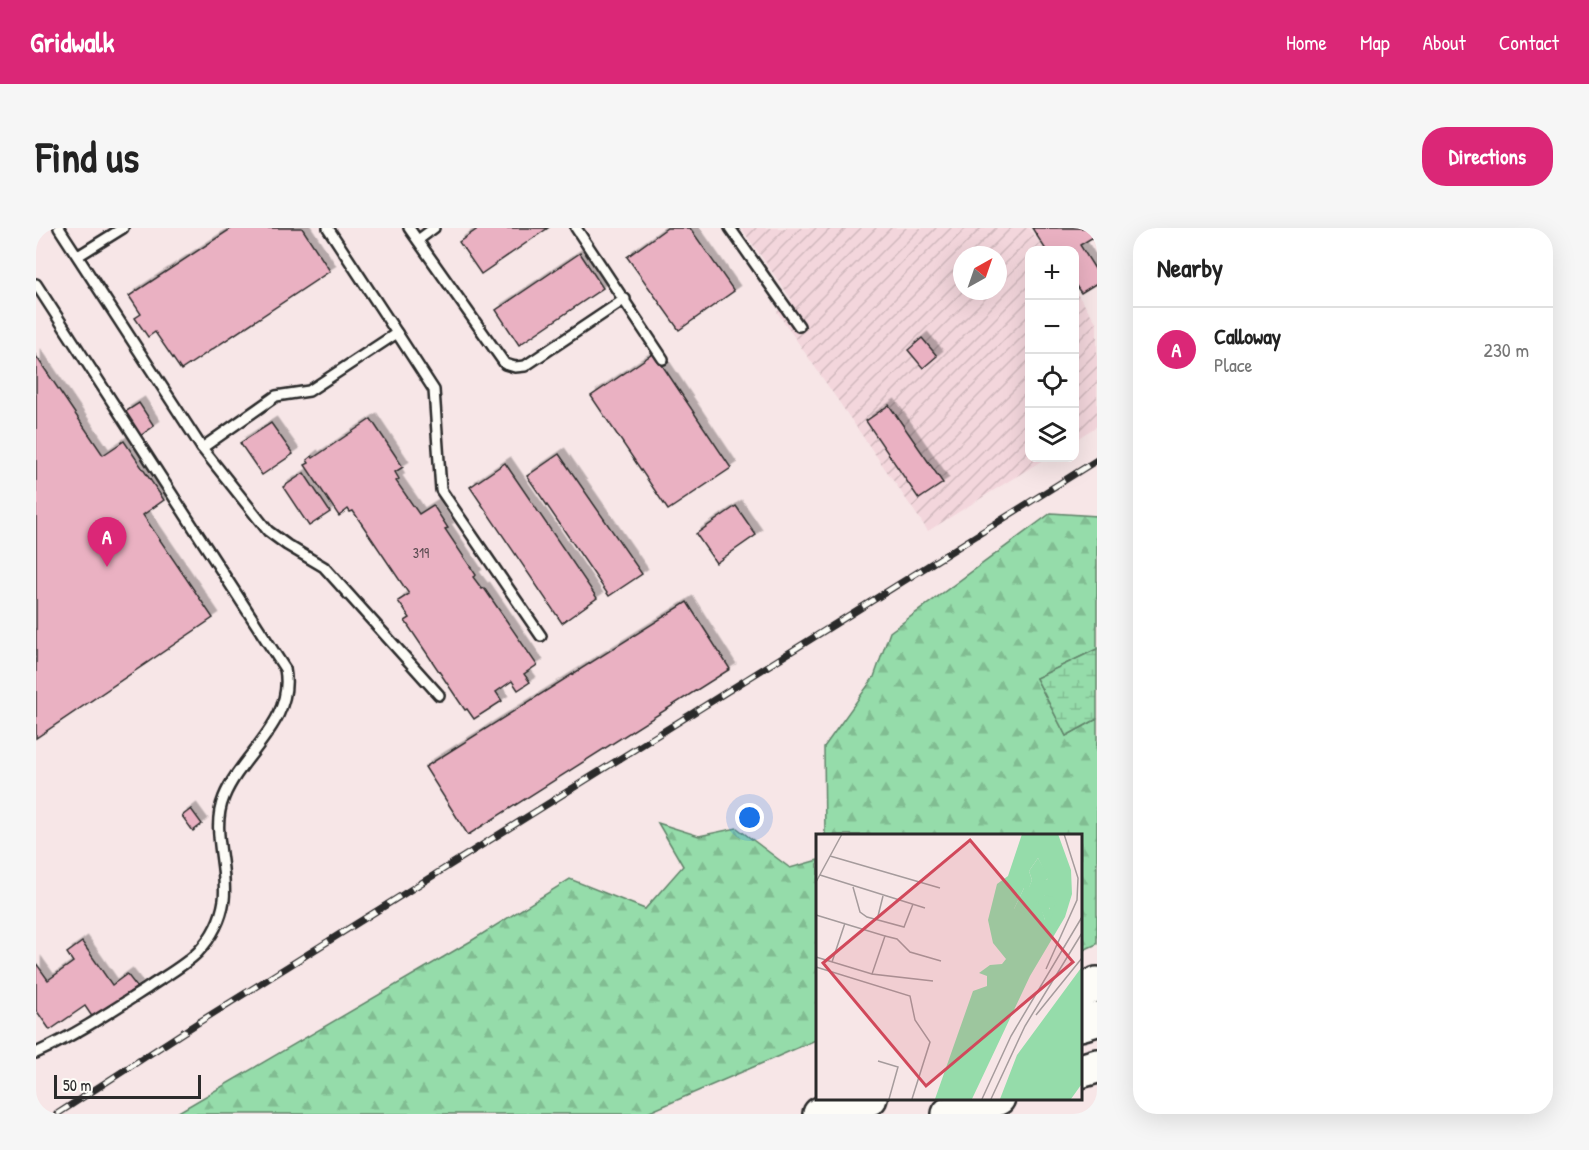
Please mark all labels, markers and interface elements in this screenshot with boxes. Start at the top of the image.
text: Gridwalk [30,23,114,61]
text: Home [1286,28,1327,57]
text: Map [1360,28,1390,57]
text: About [1423,28,1466,57]
text: Contact [1499,28,1559,57]
button: Directions [1422,127,1553,186]
text: Find us [36,128,139,185]
north arrow [953,246,1007,300]
map controls [1025,246,1079,462]
button: + [1025,246,1079,300]
text: Nearby [1157,250,1223,285]
button: − [1025,300,1079,354]
text: Calloway [1214,321,1281,351]
text: A [1172,336,1181,363]
text: 230 m [1484,336,1529,363]
text: Place [1214,351,1253,378]
button: locate [1025,354,1079,408]
button: layers [1025,408,1079,462]
pin: A [88,518,126,567]
house number: 319 [413,543,429,562]
your location [735,803,764,832]
inset map [816,834,1082,1099]
scale bar [54,1072,201,1100]
text: 50 m [63,1074,92,1096]

